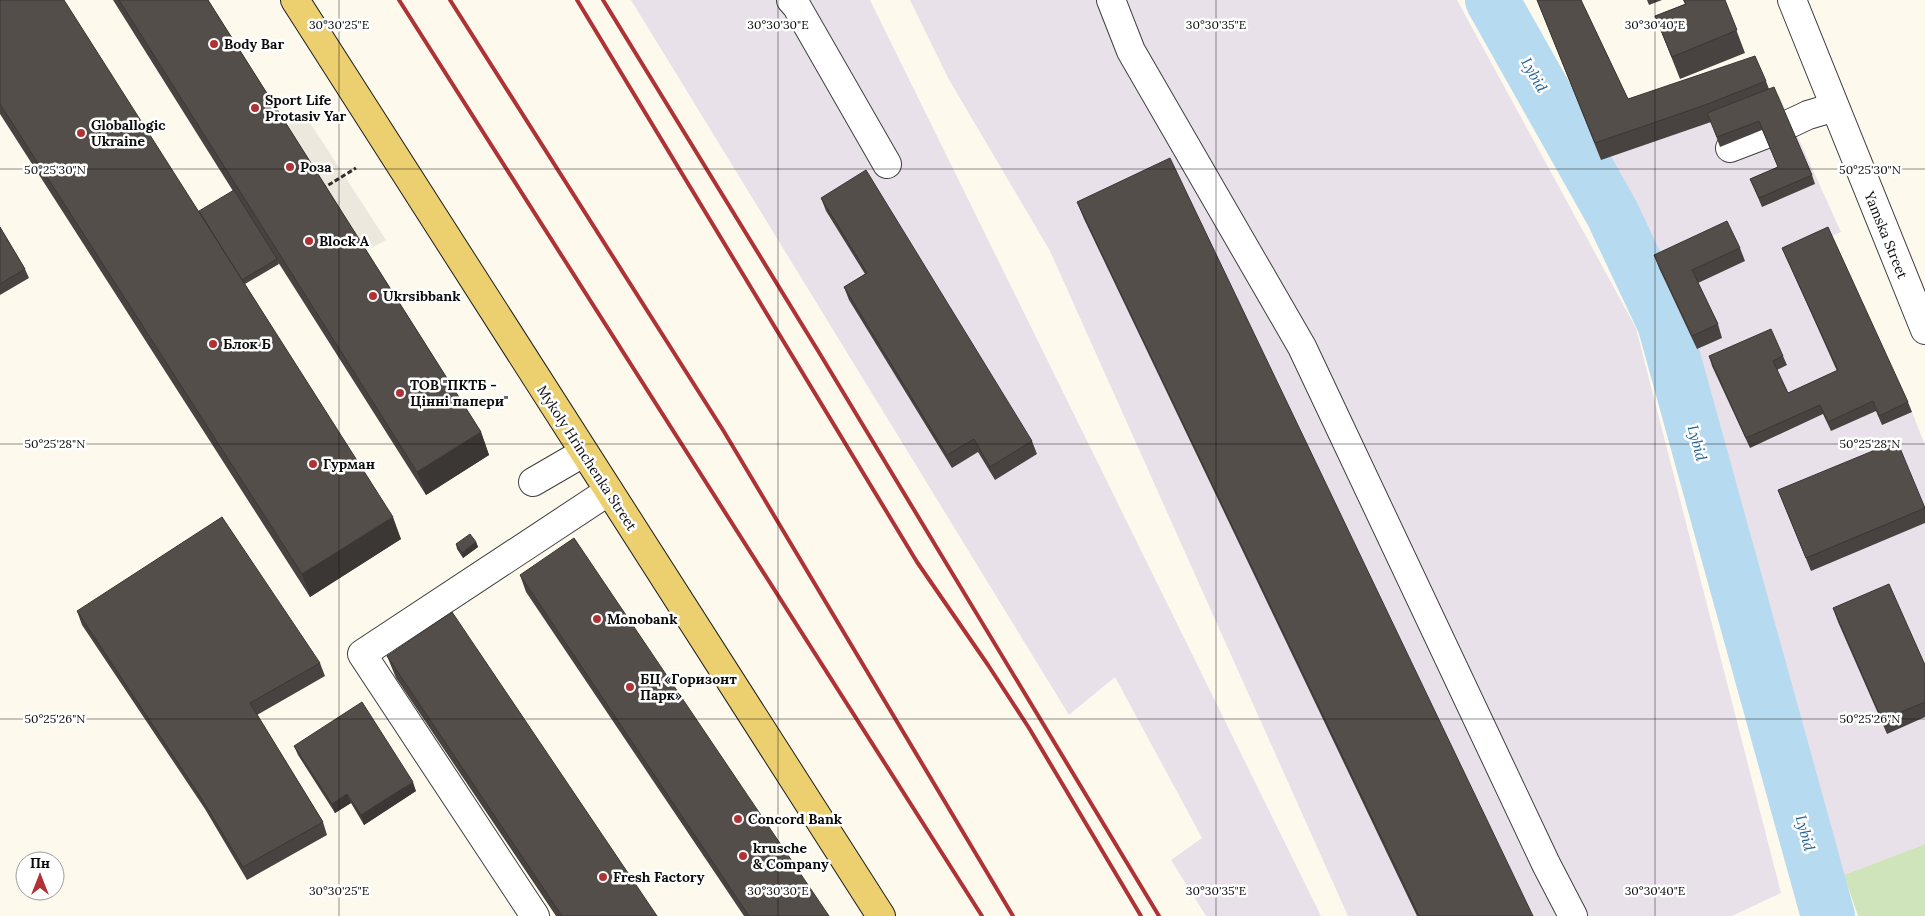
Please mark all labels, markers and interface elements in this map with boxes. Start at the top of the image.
text: 30°30'25"E [309,17,369,32]
text: 30°30'30"E [747,17,809,32]
text: 30°30'35"E [1186,17,1246,32]
text: 30°30'40"E [1625,17,1685,32]
place label: Body Bar [224,35,284,53]
marker: Body Bar [208,38,220,50]
water label: Lybid [1517,54,1552,96]
place label: Sport Life Protasiv Yar [265,91,347,125]
marker: Sport Life Protasiv Yar [249,102,261,114]
place label: Globallogic Ukraine [91,116,166,150]
marker: Globallogic Ukraine [75,127,87,139]
place label: Роза [300,158,332,176]
marker: Роза [284,161,296,173]
text: 50°25'30"N [24,162,86,177]
text: 50°25'30"N [1839,162,1901,177]
street label: Yamska Street [1860,188,1912,282]
place label: Block A [319,232,370,250]
marker: Block A [303,235,315,247]
place label: Ukrsibbank [383,287,461,305]
marker: Ukrsibbank [367,290,379,302]
place label: Блок Б [223,335,271,353]
marker: Блок Б [207,338,219,350]
place label: ТОВ "ПКТБ - Цінні папери" [410,376,508,410]
street label: Mykoly Hrinchenka Street [533,382,641,535]
marker: ТОВ "ПКТБ - Цінні папери" [394,387,406,399]
water label: Lybid [1684,423,1712,464]
text: 50°25'28"N [25,436,85,451]
text: 50°25'28"N [1840,436,1900,451]
place label: Гурман [323,455,375,473]
marker: Гурман [307,458,319,470]
place label: Monobank [607,610,678,628]
marker: Monobank [591,613,603,625]
place label: БЦ «Горизонт Парк» [640,670,737,704]
marker: БЦ «Горизонт Парк» [624,681,636,693]
text: 50°25'26"N [24,711,86,726]
text: 50°25'26"N [1839,711,1901,726]
place label: Concord Bank [748,810,843,828]
marker: Concord Bank [732,813,744,825]
water label: Lybid [1792,813,1820,854]
place label: krusche & Company [753,839,829,873]
marker: krusche & Company [737,850,749,862]
north arrow [15,851,65,901]
text: Пн [30,854,50,872]
place label: Fresh Factory [613,868,705,886]
marker: Fresh Factory [597,871,609,883]
text: 30°30'25"E [309,883,369,898]
text: 30°30'30"E [747,883,809,898]
text: 30°30'35"E [1186,883,1246,898]
text: 30°30'40"E [1625,883,1685,898]

